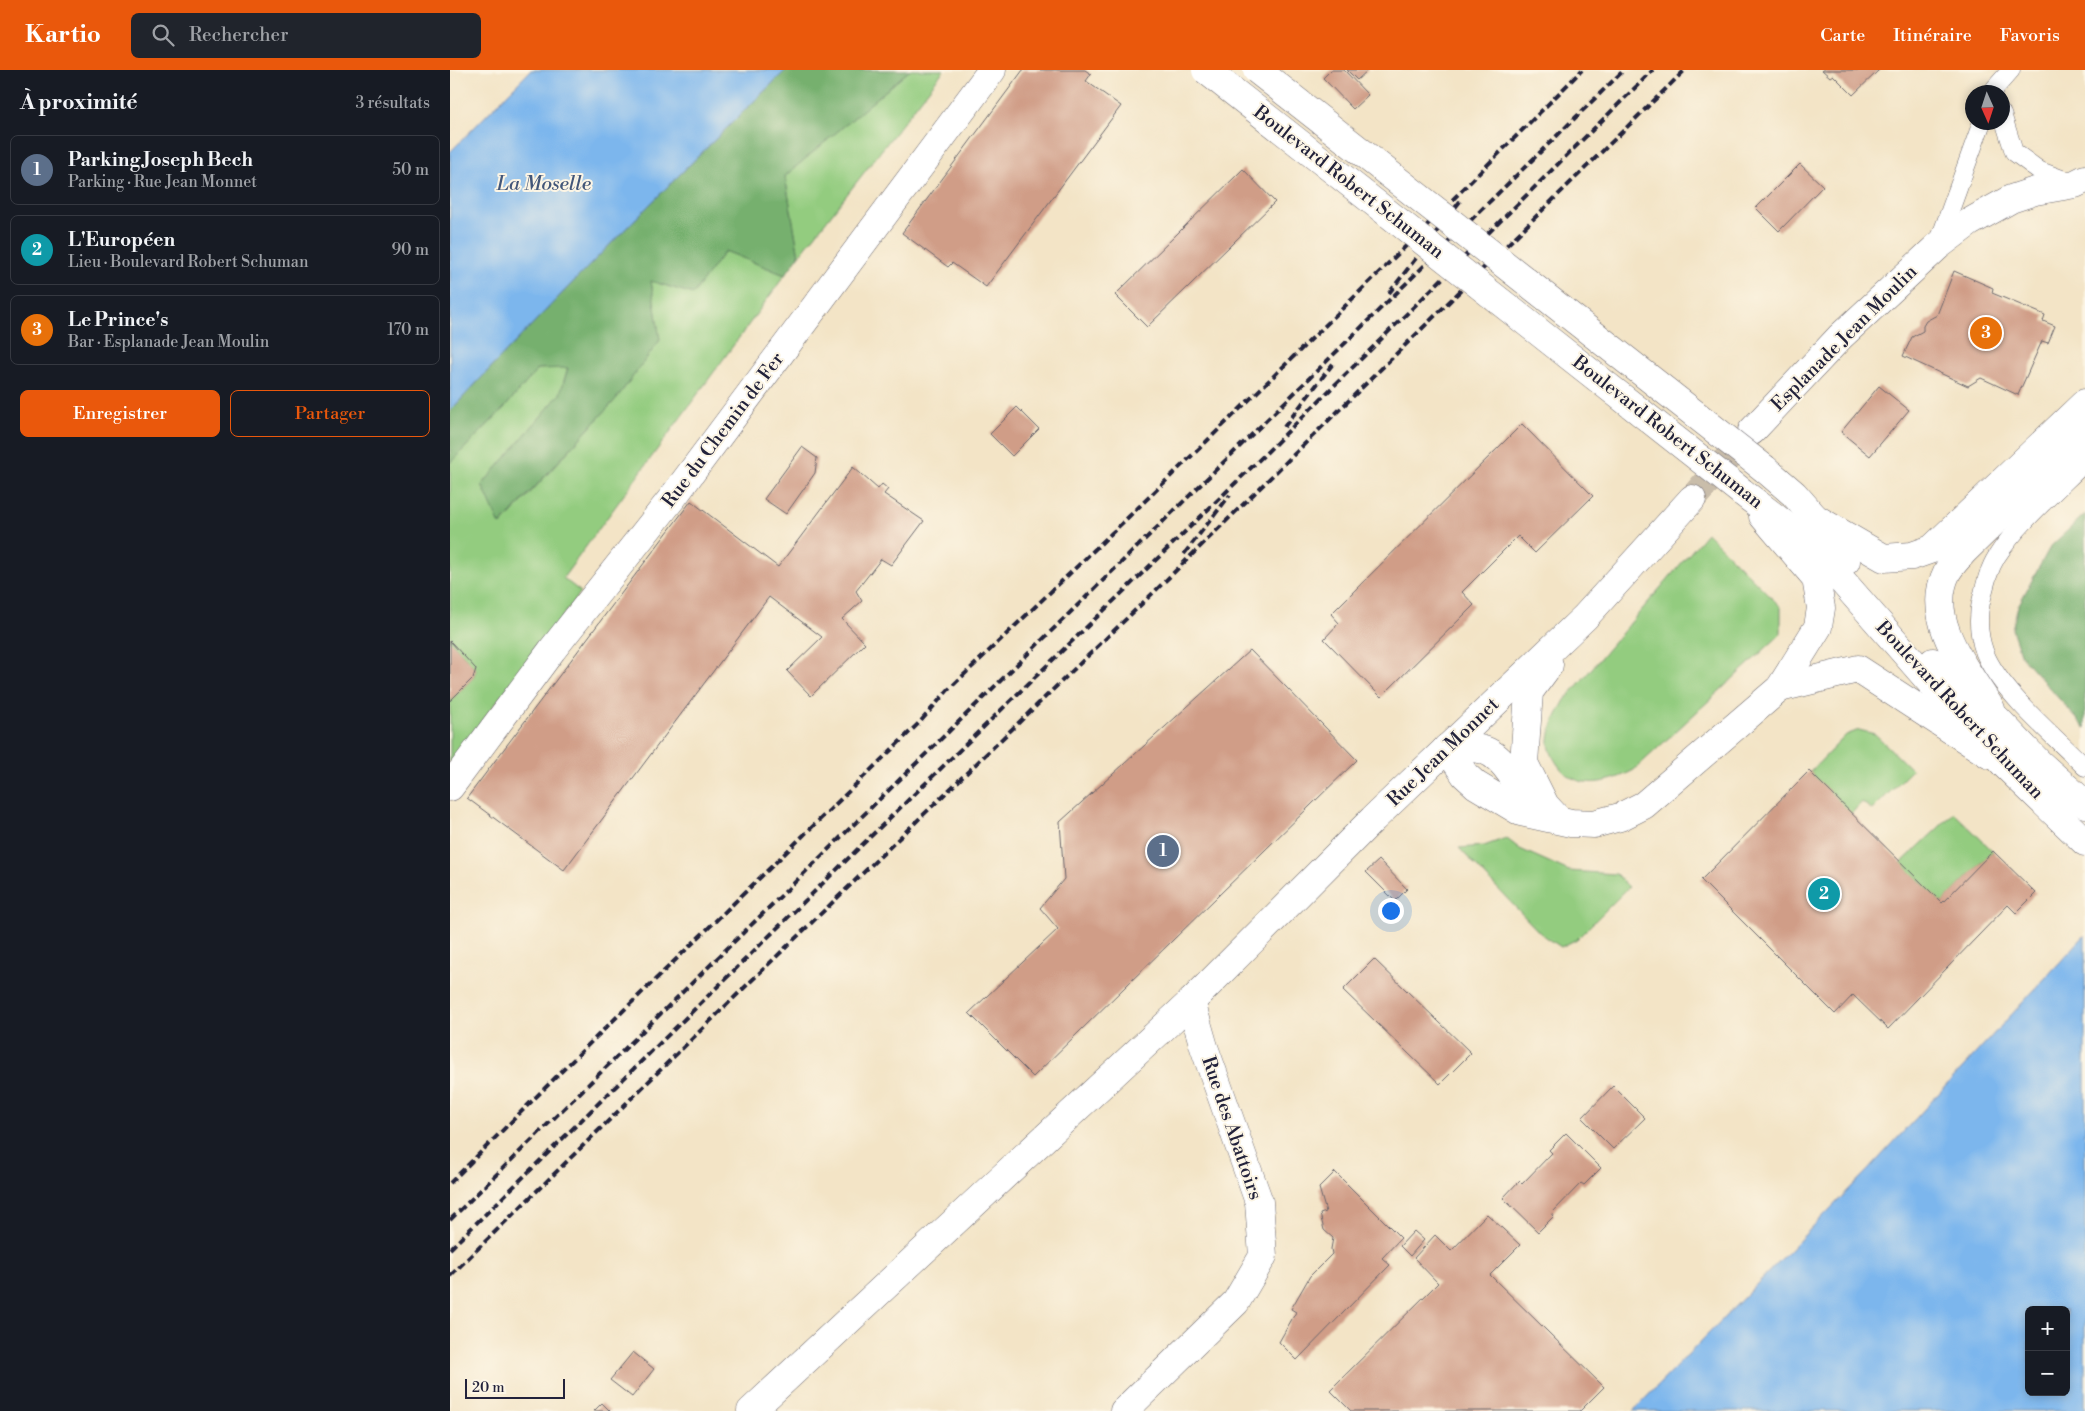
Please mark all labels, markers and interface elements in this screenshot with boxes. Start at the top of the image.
search box [131,13,481,58]
text: Kartio [25,20,101,50]
icon: search [149,21,177,49]
text: Rechercher [189,23,288,47]
text: Carte [1820,24,1865,47]
text: Itinéraire [1893,24,1972,47]
text: Favoris [2000,24,2060,47]
north arrow [1965,85,2010,130]
text: À proximité [20,90,137,116]
text: 3 résultats [355,93,430,113]
street label: Boulevard Robert Schuman [1248,99,1449,264]
text: Parking Joseph Bech [68,148,253,172]
text: 1 [33,160,41,180]
text: 50 m [392,160,429,180]
text: Parking · Rue Jean Monnet [68,172,257,192]
water label: La Moselle [496,172,592,197]
text: L'Européen [68,228,175,252]
text: 2 [32,240,42,260]
text: 90 m [391,240,429,260]
text: Lieu · Boulevard Robert Schuman [68,252,308,272]
street label: Esplanade Jean Moulin [1766,260,1922,416]
text: Le Prince's [68,308,168,332]
pin: 3 [1970,314,2002,352]
text: 3 [32,320,42,340]
text: 170 m [387,320,429,340]
text: Bar · Esplanade Jean Moulin [68,332,269,352]
street label: Rue du Chemin de Fer [657,348,789,512]
street label: Boulevard Robert Schuman [1567,349,1768,514]
button: Enregistrer [20,390,220,437]
button: Partager [230,390,430,437]
street label: Boulevard Robert Schuman [1870,615,2049,804]
street label: Rue Jean Monnet [1382,692,1504,812]
pin: 1 [1147,832,1179,870]
pin: 2 [1808,875,1840,913]
your location [1378,898,1404,924]
street label: Rue des Abattoirs [1196,1053,1268,1203]
map controls [2025,1306,2070,1396]
button: + [2025,1306,2070,1351]
button: − [2025,1351,2070,1396]
scale bar [465,1376,565,1399]
text: 20 m [472,1379,504,1397]

